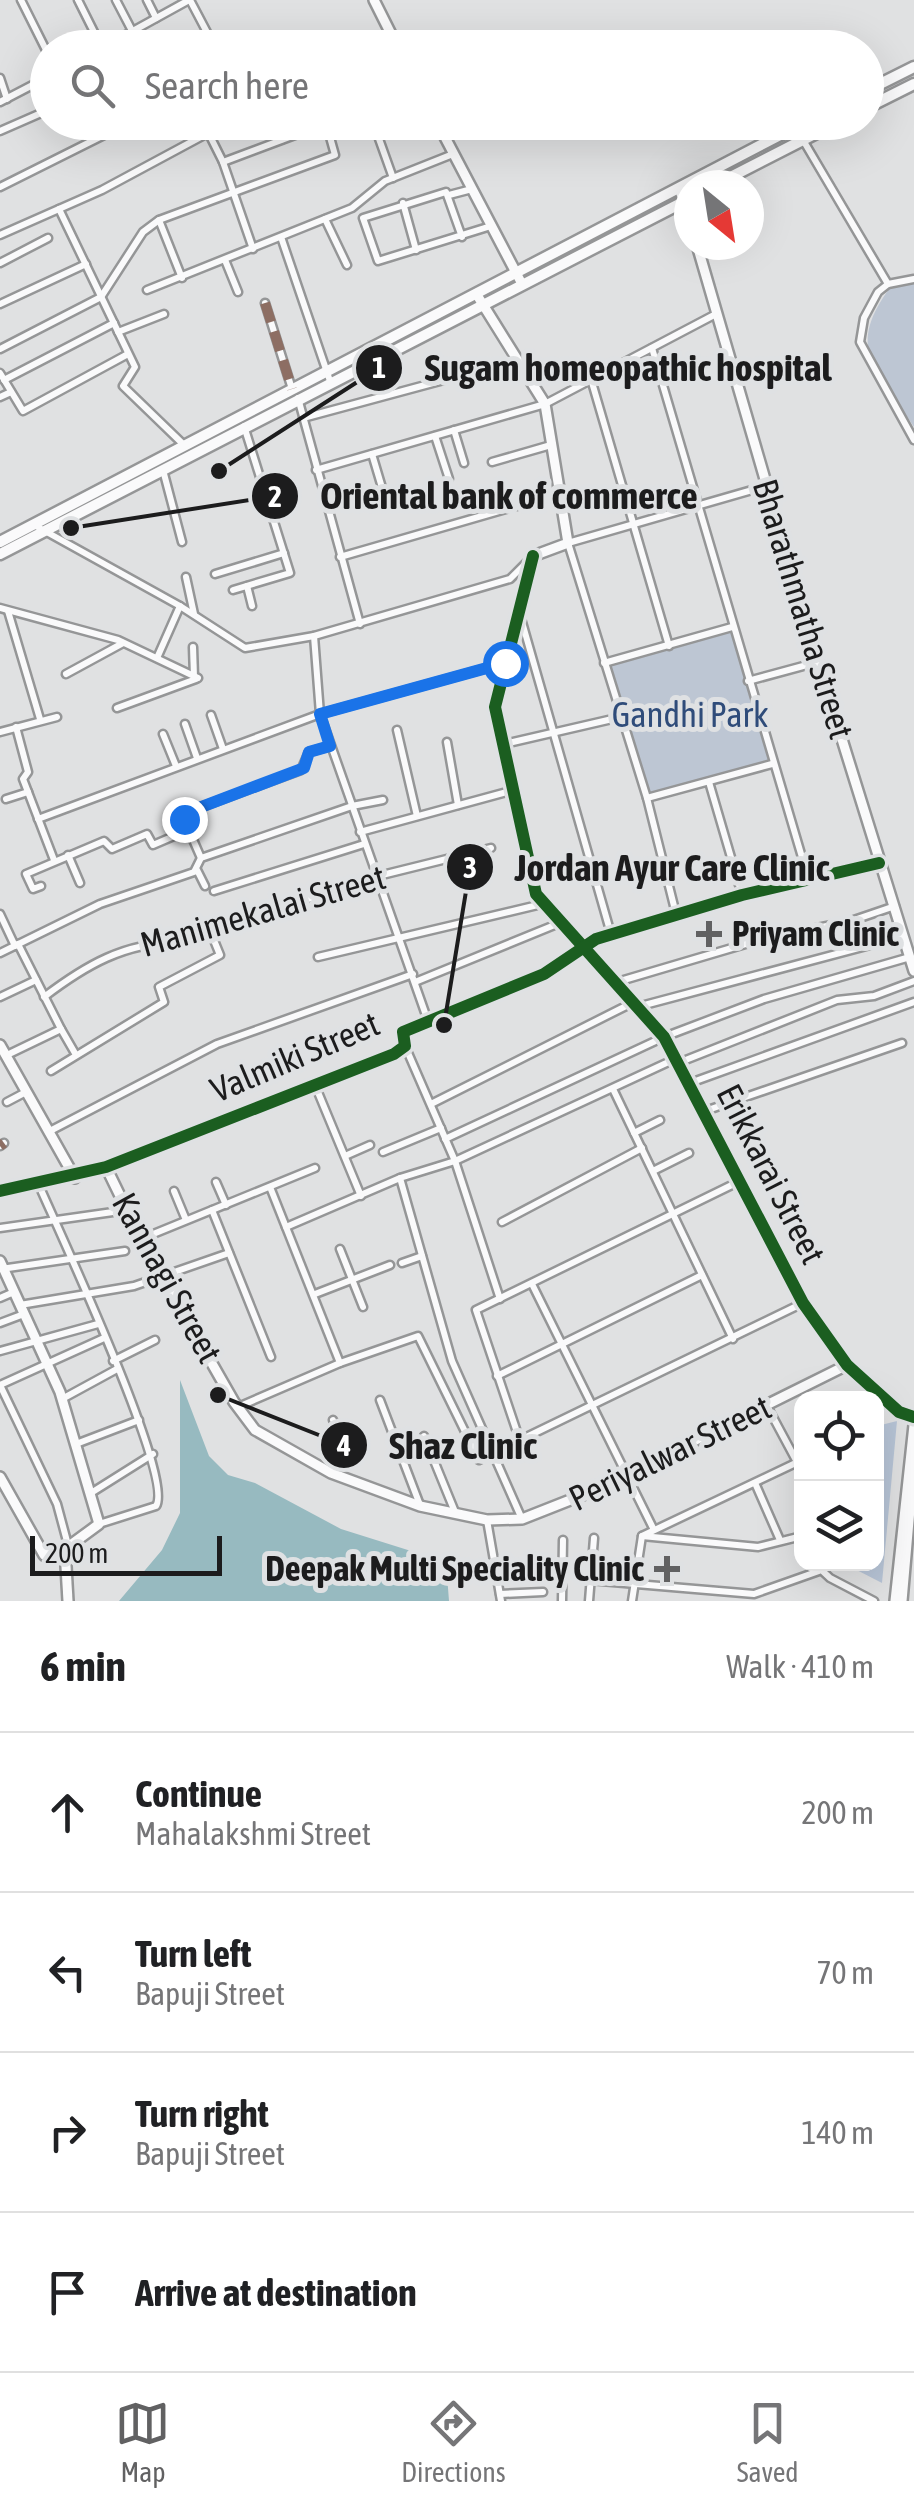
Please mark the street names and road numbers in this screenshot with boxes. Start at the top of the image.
street label: Bharathmatha Street [745,474,862,743]
street label: Manimekalai Street [136,856,390,964]
street label: Valmiki Street [204,1003,385,1109]
street label: Erikkarai Street [710,1077,834,1270]
street label: Kannagi Street [105,1186,231,1369]
street label: Periyalwar Street [562,1386,777,1518]

